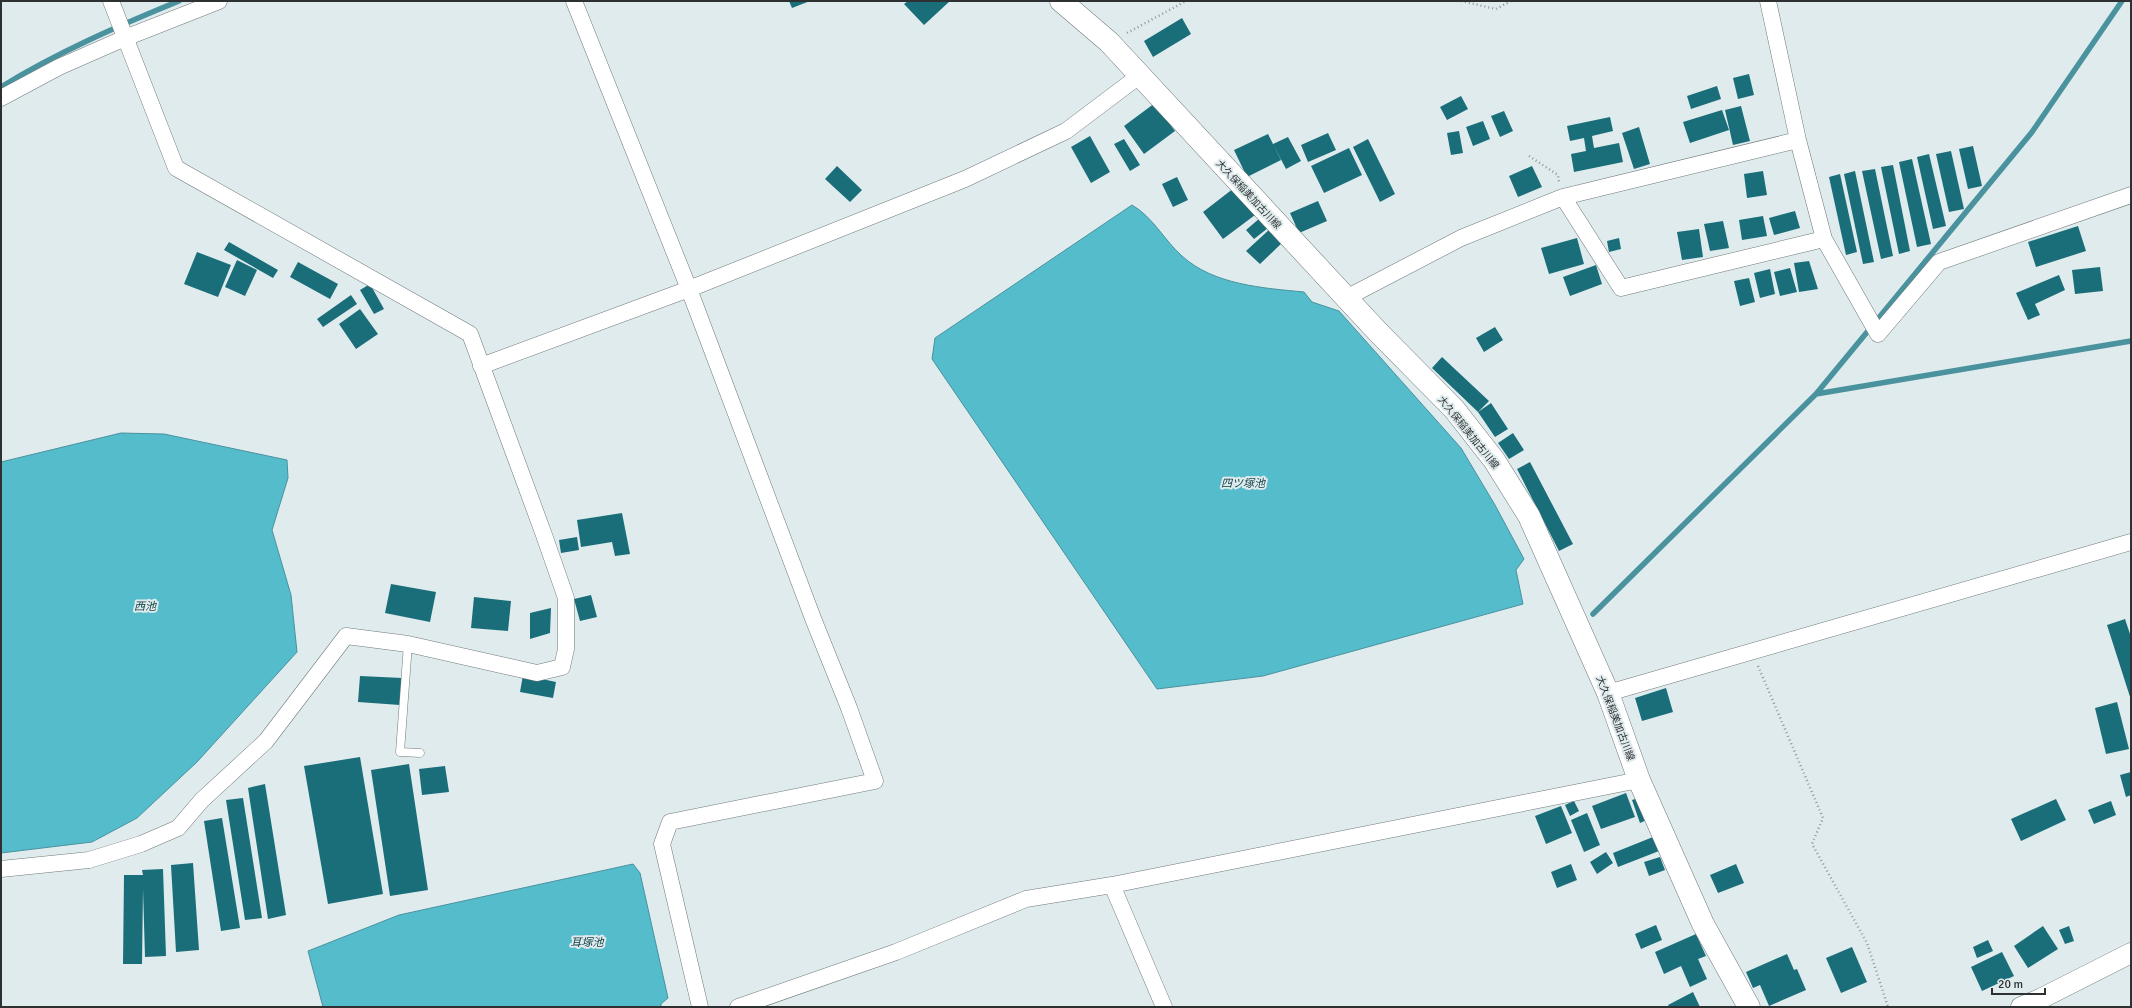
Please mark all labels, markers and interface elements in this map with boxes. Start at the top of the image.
street label: 大久保稲美加古川線 [1213,158,1283,232]
street label: 大久保稲美加古川線 [1435,394,1501,471]
water label: 四ツ塚池 [1221,477,1266,490]
water label: 西池 [134,600,157,613]
street label: 大久保稲美加古川線 [1593,674,1637,763]
water label: 耳塚池 [571,936,604,949]
scale bar [1992,970,2045,996]
text: 20 m [1998,977,2023,992]

